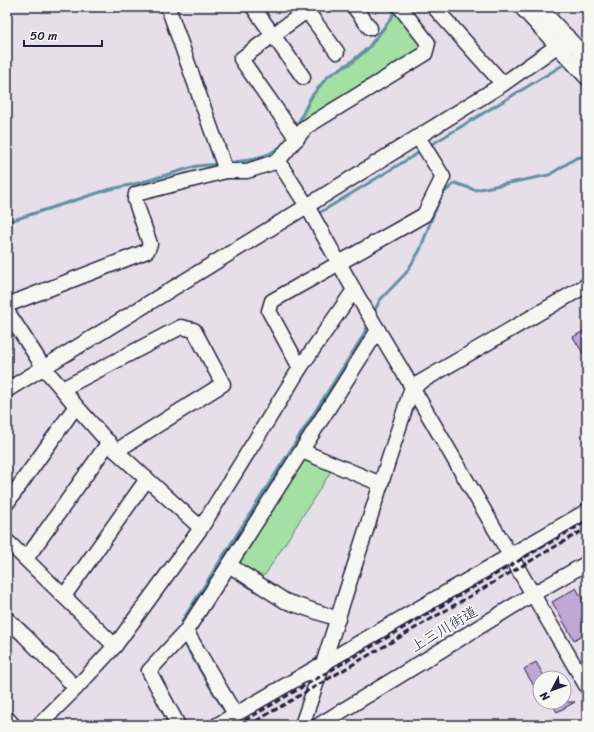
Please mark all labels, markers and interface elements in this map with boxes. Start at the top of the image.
scale bar [24,22,102,48]
text: 50 m [30,25,57,47]
street label: 上三川街道 [405,599,483,659]
north arrow [532,670,572,710]
text: N [535,687,555,706]

